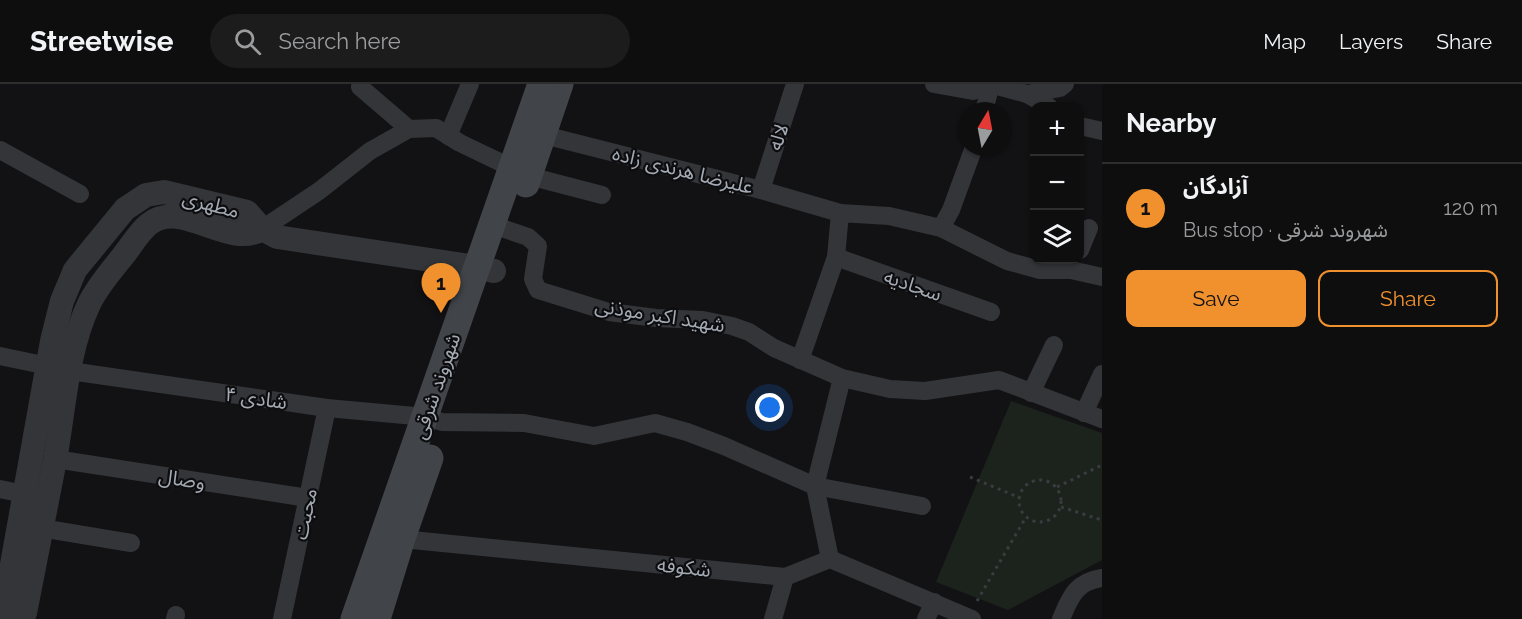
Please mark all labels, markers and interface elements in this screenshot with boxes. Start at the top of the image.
search box [210,14,630,68]
text: Streetwise [30,25,174,58]
icon: search [231,25,264,58]
text: Search here [279,28,401,54]
text: Map [1263,29,1306,54]
text: Layers [1339,29,1403,54]
text: Share [1436,29,1492,54]
north arrow [958,102,1012,156]
map controls [1030,102,1084,264]
button: + [1030,102,1084,156]
text: Nearby [1126,108,1216,138]
street label: لاله [762,121,794,153]
street label: علیرضا هرندی زاده [610,141,756,199]
button: − [1030,156,1084,210]
text: آزادگان [1183,173,1248,199]
street label: مطهری [180,185,242,223]
text: 1 [1141,196,1150,220]
text: 120 m [1443,196,1498,220]
button: layers [1030,210,1084,264]
text: Bus stop · شهروند شرقی [1183,218,1388,242]
pin: 1 [422,264,460,313]
street label: سجادیه [881,264,945,306]
button: Save [1126,270,1306,327]
button: Share [1318,270,1498,327]
street label: شهید اکبر موذنی [593,293,727,337]
street label: شهروند شرقی [407,330,465,442]
street label: شادی ۴ [223,382,289,414]
your location [755,393,784,422]
street label: وصال [157,463,207,495]
street label: محبت [288,486,322,542]
street label: شکوفه [656,552,712,582]

